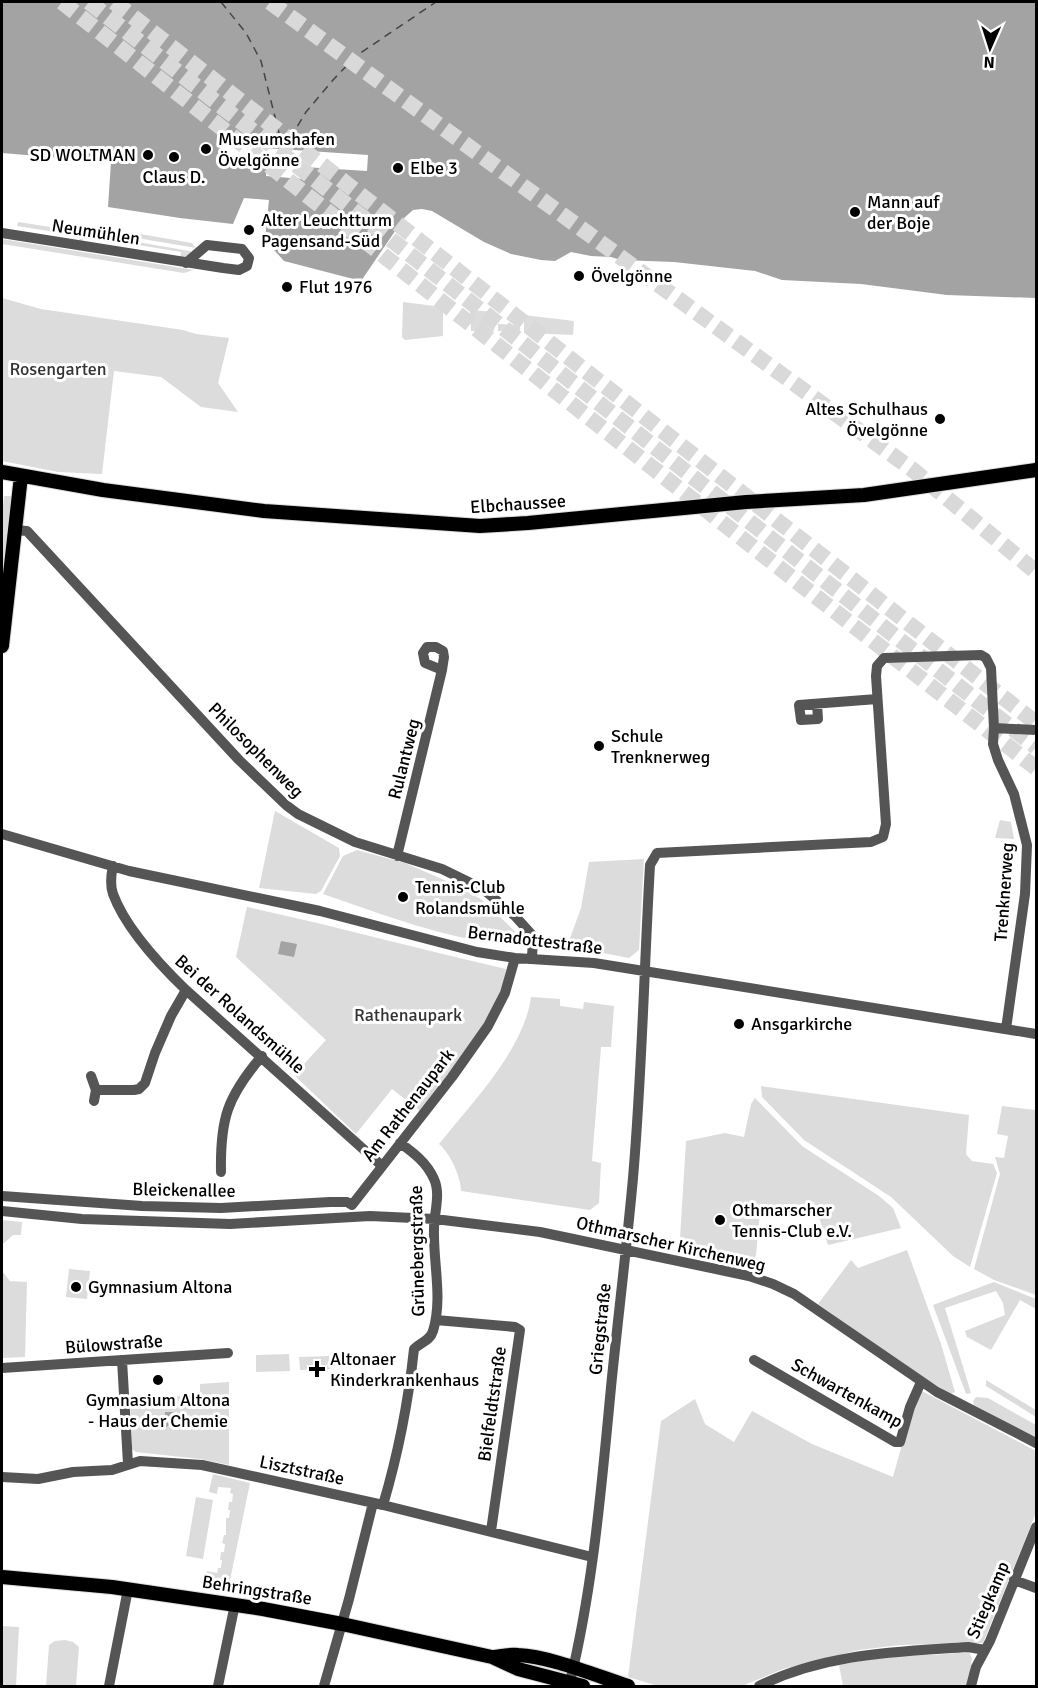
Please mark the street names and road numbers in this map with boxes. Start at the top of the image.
street label: Neumühlen [50,214,142,250]
street label: Elbchaussee [469,490,567,518]
street label: Philosophenweg [204,698,308,802]
street label: Rulantweg [383,716,425,802]
street label: Trenknerweg [990,842,1018,942]
street label: Bernadottestraße [466,921,604,959]
street label: Bei der Rolandsmühle [170,950,310,1078]
street label: Am Rathenaupark [357,1044,459,1166]
street label: Bleickenallee [132,1178,236,1202]
street label: Grünebergstraße [405,1185,429,1317]
street label: Othmarscher Kirchenweg [574,1211,768,1277]
street label: Griegstraße [584,1282,616,1376]
street label: Bülowstraße [64,1330,164,1358]
street label: Bielfeldtstraße [473,1345,511,1463]
street label: Schwartenkamp [787,1353,907,1433]
street label: Lisztstraße [258,1450,346,1490]
street label: Stiegkamp [962,1558,1014,1642]
street label: Behringstraße [200,1570,314,1610]

